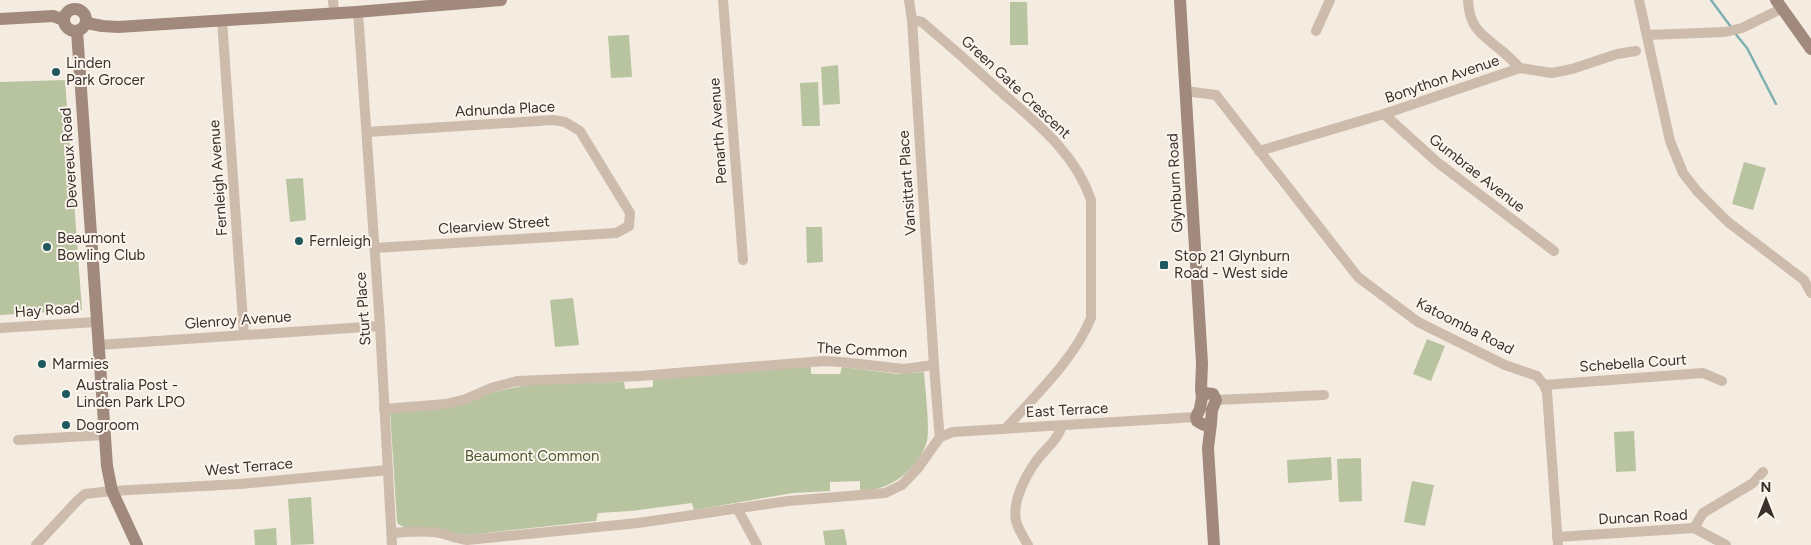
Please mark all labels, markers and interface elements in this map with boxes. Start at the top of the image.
street label: Green Gate Crescent [958,32,1075,143]
street label: Bonython Avenue [1383,51,1501,107]
place label: Linden Park Grocer [66,54,145,89]
marker: Linden Park Grocer [50,66,62,78]
street label: Penarth Avenue [705,77,731,185]
street label: Adnunda Place [455,97,555,121]
street label: Devereux Road [56,107,82,209]
street label: Fernleigh Avenue [205,119,231,237]
street label: Vansittart Place [894,130,920,236]
street label: Gumbrae Avenue [1425,130,1529,216]
street label: Glynburn Road [1163,133,1187,233]
street label: Clearview Street [438,212,551,238]
place label: Beaumont Bowling Club [57,229,146,264]
place label: Fernleigh [309,232,371,250]
marker: Fernleigh [293,235,305,247]
marker: Beaumont Bowling Club [41,241,53,253]
place label: Stop 21 Glynburn Road - West side [1174,247,1290,282]
marker: Stop 21 Glynburn Road - West side [1158,259,1170,271]
street label: Sturt Place [351,272,375,346]
street label: Katoomba Road [1413,294,1517,358]
street label: Hay Road [14,299,80,321]
street label: Glenroy Avenue [184,307,292,333]
street label: The Common [816,339,908,361]
street label: Schebella Court [1579,350,1688,376]
place label: Marmies [52,355,109,373]
marker: Marmies [36,358,48,370]
place label: Australia Post - Linden Park LPO [76,376,185,411]
marker: Australia Post - Linden Park LPO [60,388,72,400]
street label: East Terrace [1025,399,1109,421]
place label: Dogroom [76,416,139,434]
marker: Dogroom [60,419,72,431]
park label: Beaumont Common [465,447,599,465]
street label: West Terrace [204,454,294,480]
north arrow [1741,475,1791,525]
text: N [1761,479,1771,496]
street label: Duncan Road [1598,506,1688,528]

